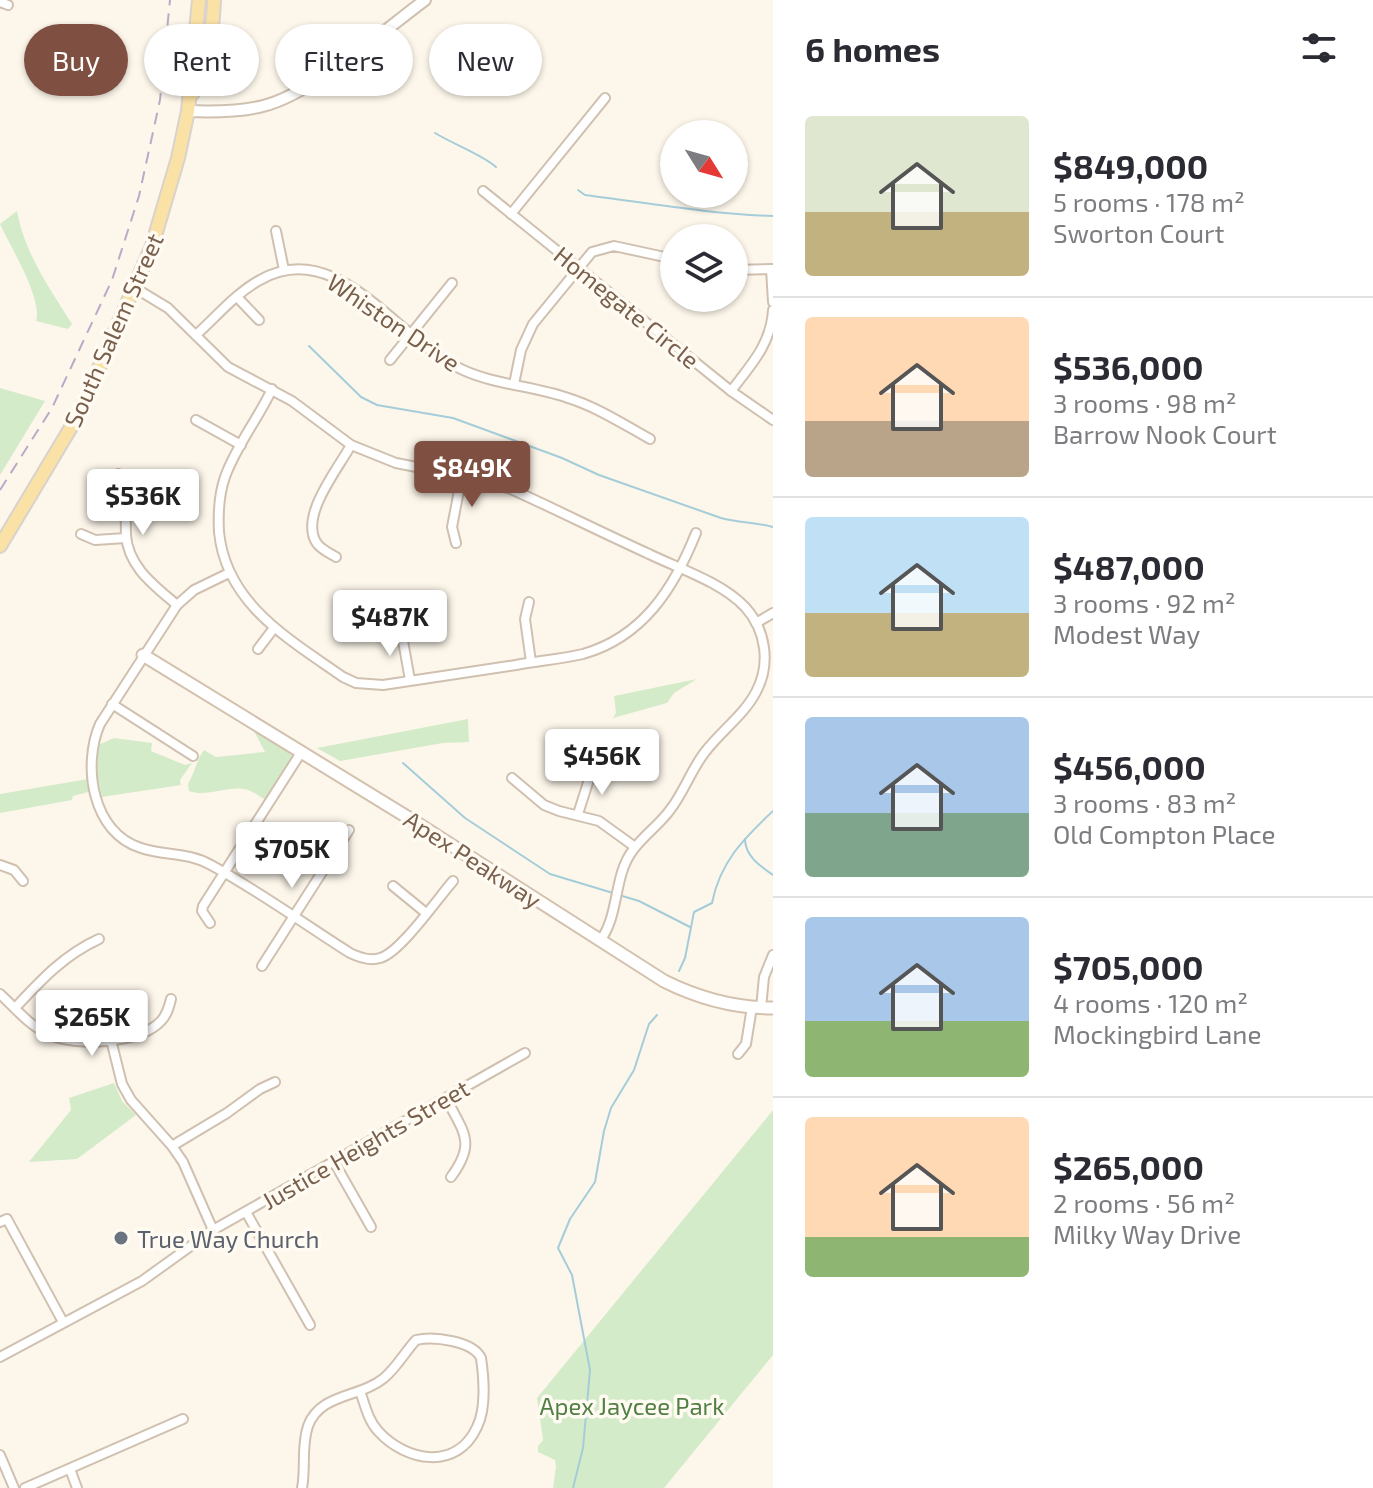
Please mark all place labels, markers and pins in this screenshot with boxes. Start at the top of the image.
pin: $849K [416,441,528,509]
pin: $536K [87,469,199,537]
pin: $487K [334,590,446,658]
pin: $456K [546,729,658,797]
pin: $705K [236,822,348,890]
pin: $265K [36,990,148,1058]
place label: True Way Church [137,1224,319,1253]
marker: True Way Church [112,1229,130,1247]

